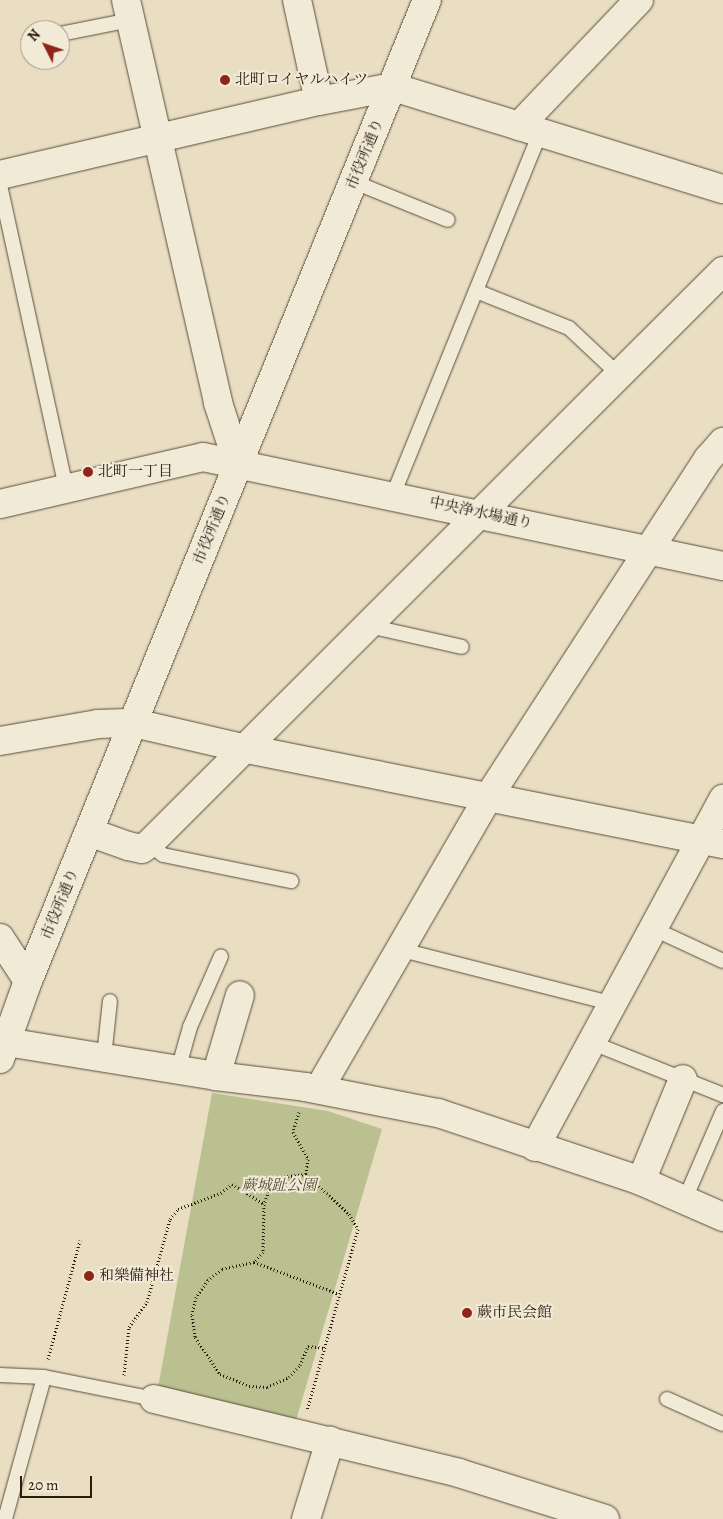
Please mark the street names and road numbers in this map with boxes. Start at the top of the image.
street label: 市役所通り [343,116,387,192]
street label: 市役所通り [190,491,234,567]
street label: 中央浄水場通り [428,493,534,533]
street label: 市役所通り [38,866,82,942]

